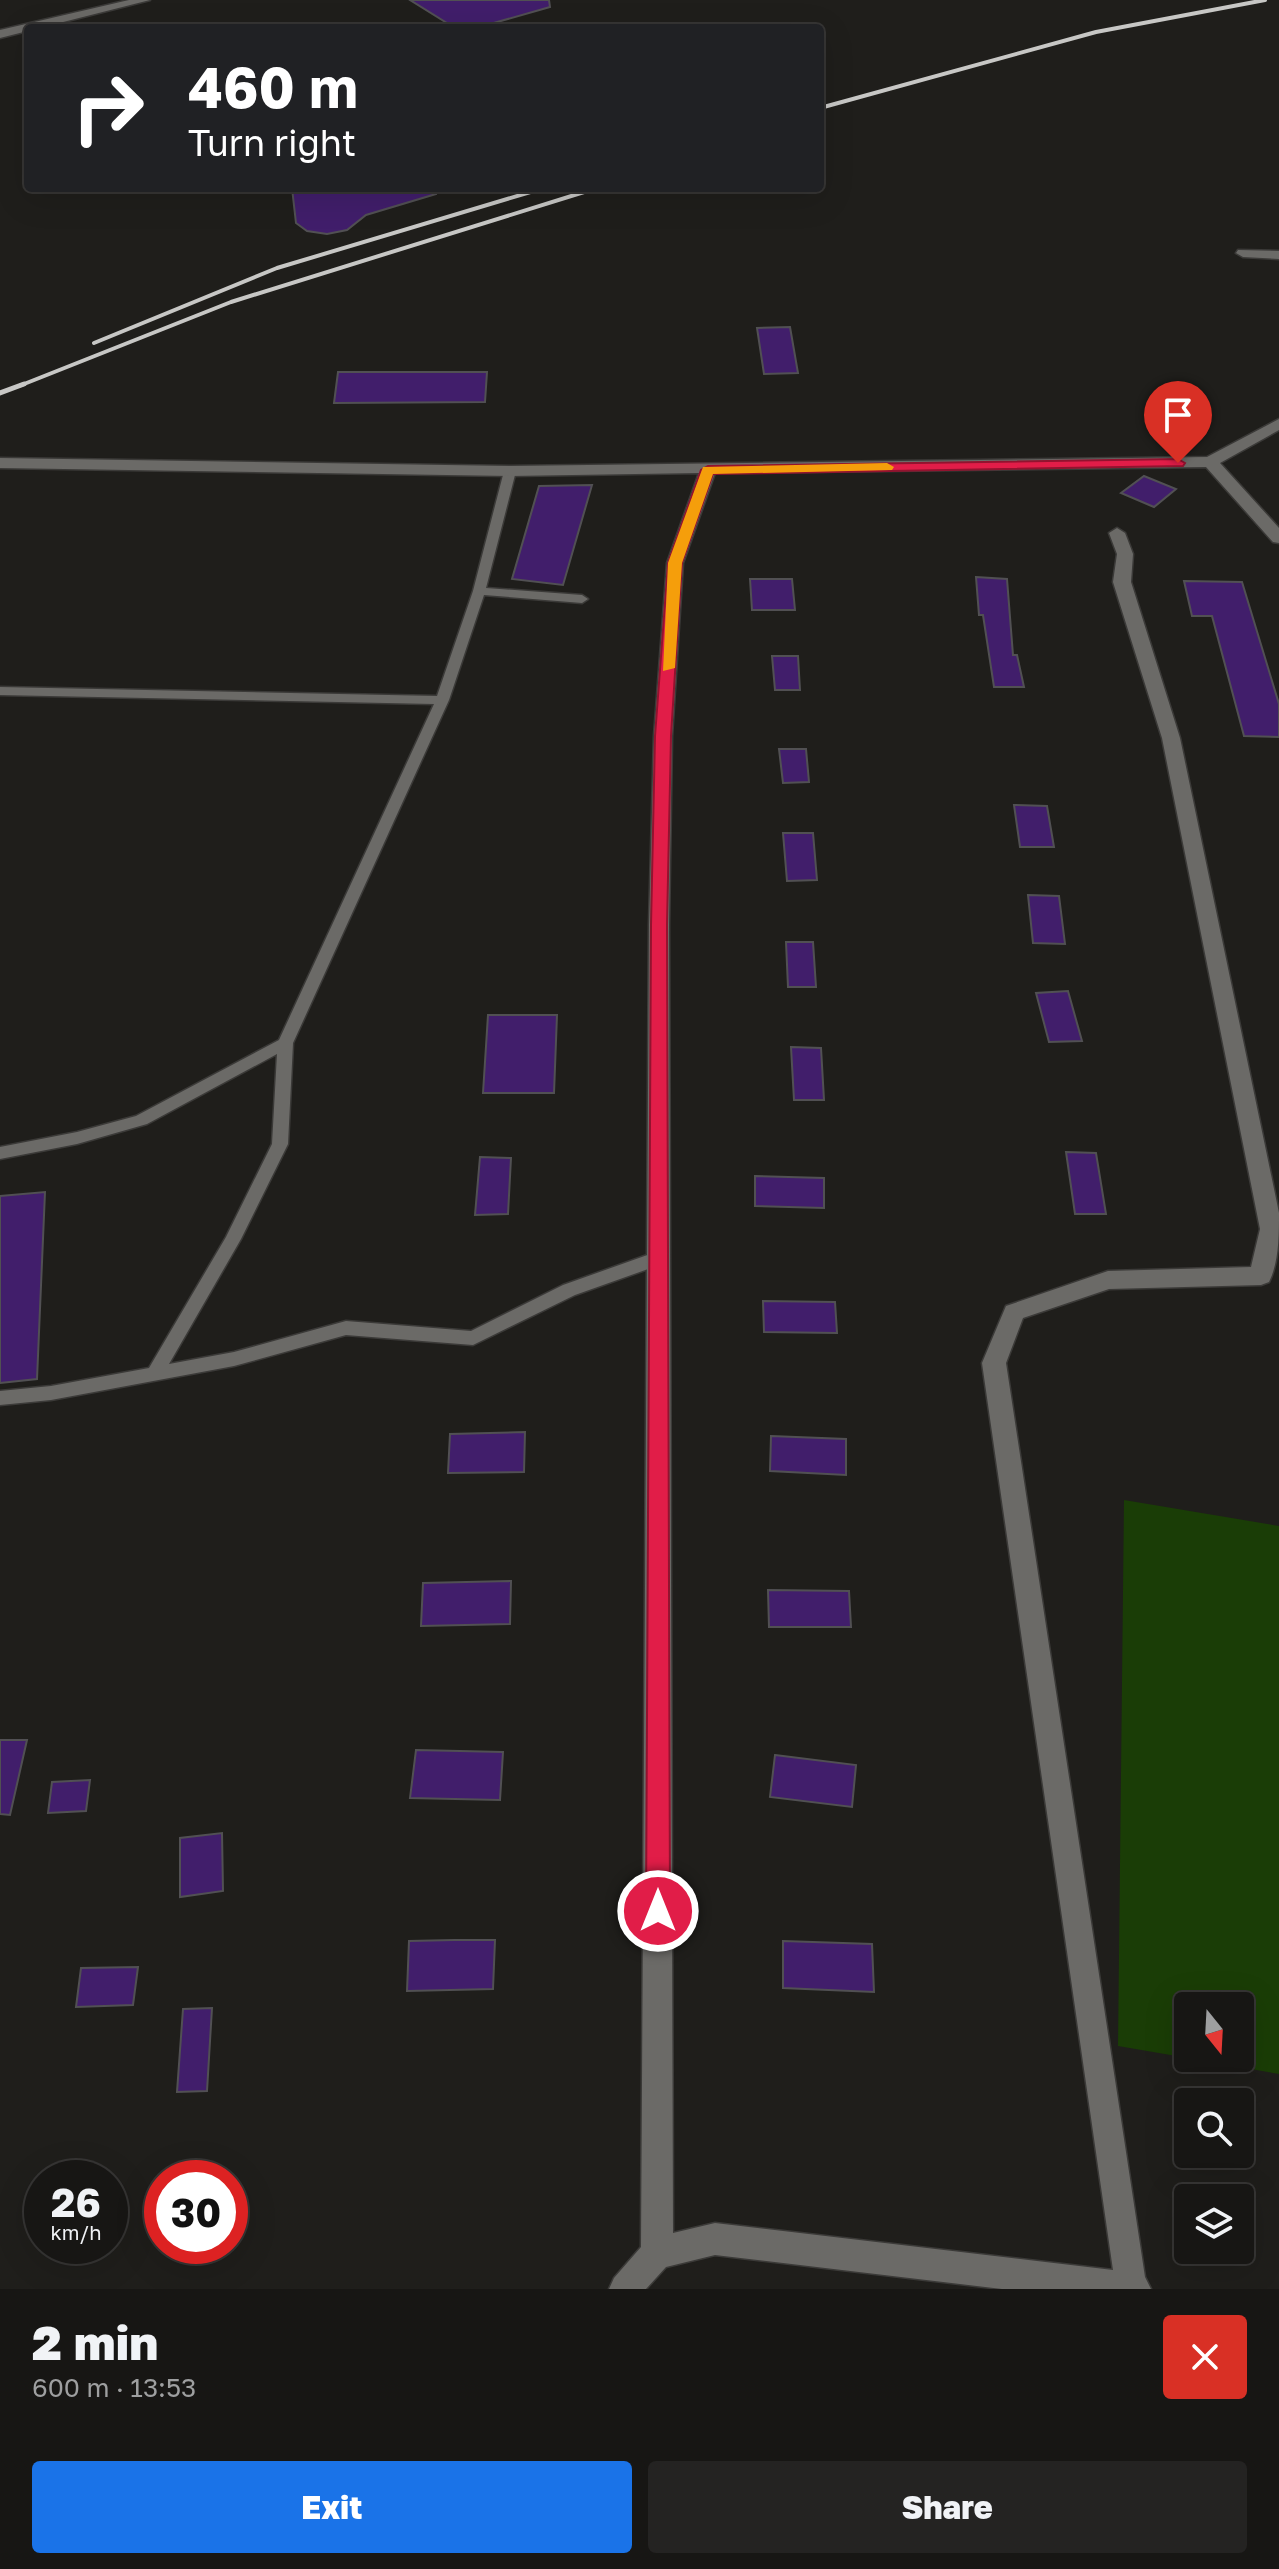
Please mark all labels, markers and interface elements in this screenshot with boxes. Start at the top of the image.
text: 460 m [188,53,358,120]
icon: right [56,56,160,160]
text: Turn right [188,121,356,164]
pin [1144,381,1212,463]
icon: arrive [1156,393,1200,437]
position arrow [616,1869,700,1953]
north arrow [1174,1992,1254,2072]
map controls [1174,1992,1254,2264]
button: search [1174,2088,1254,2168]
speed limit sign: 30 [144,2160,248,2264]
text: 26 [51,2178,101,2226]
button: layers [1174,2184,1254,2264]
text: km/h [51,2220,101,2244]
text: 2 min [32,2313,158,2371]
button: close [1163,2315,1247,2399]
text: 600 m · 13:53 [32,2372,196,2403]
button: Exit [32,2461,632,2553]
button: Share [648,2461,1247,2553]

